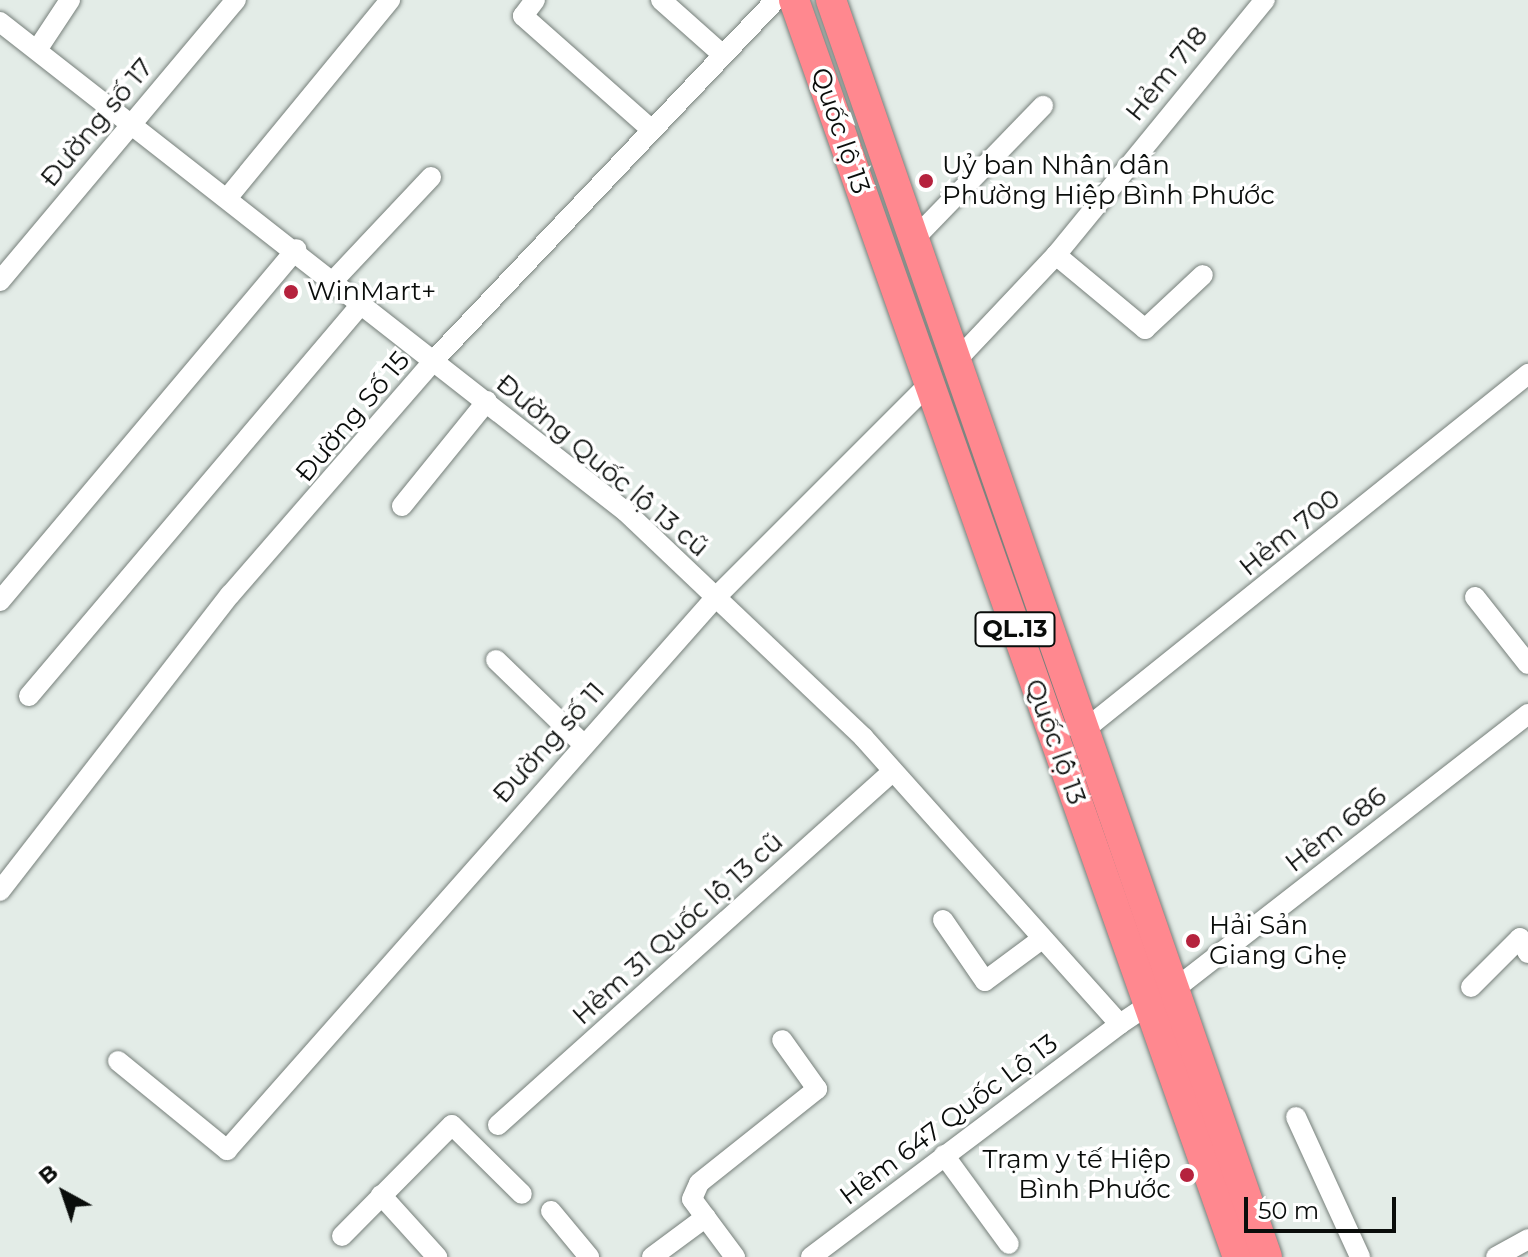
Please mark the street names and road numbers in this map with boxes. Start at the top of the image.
street label: Hẻm 718 [1119,20,1215,128]
street label: Đường số 17 [34,53,160,193]
street label: Quốc lộ 13 [804,64,876,198]
street label: Đường Số 15 [289,346,417,488]
street label: Đường Quốc lộ 13 cũ [490,368,714,564]
street label: Hẻm 700 [1233,483,1347,583]
road number: QL.13 [973,609,1057,649]
street label: Quốc lộ 13 [1018,675,1092,809]
street label: Đường số 11 [487,676,611,810]
street label: Hẻm 686 [1279,781,1393,879]
street label: Hẻm 31 Quốc lộ 13 cũ [566,826,790,1032]
street label: Hẻm 647 Quốc Lộ 13 [834,1028,1064,1212]

